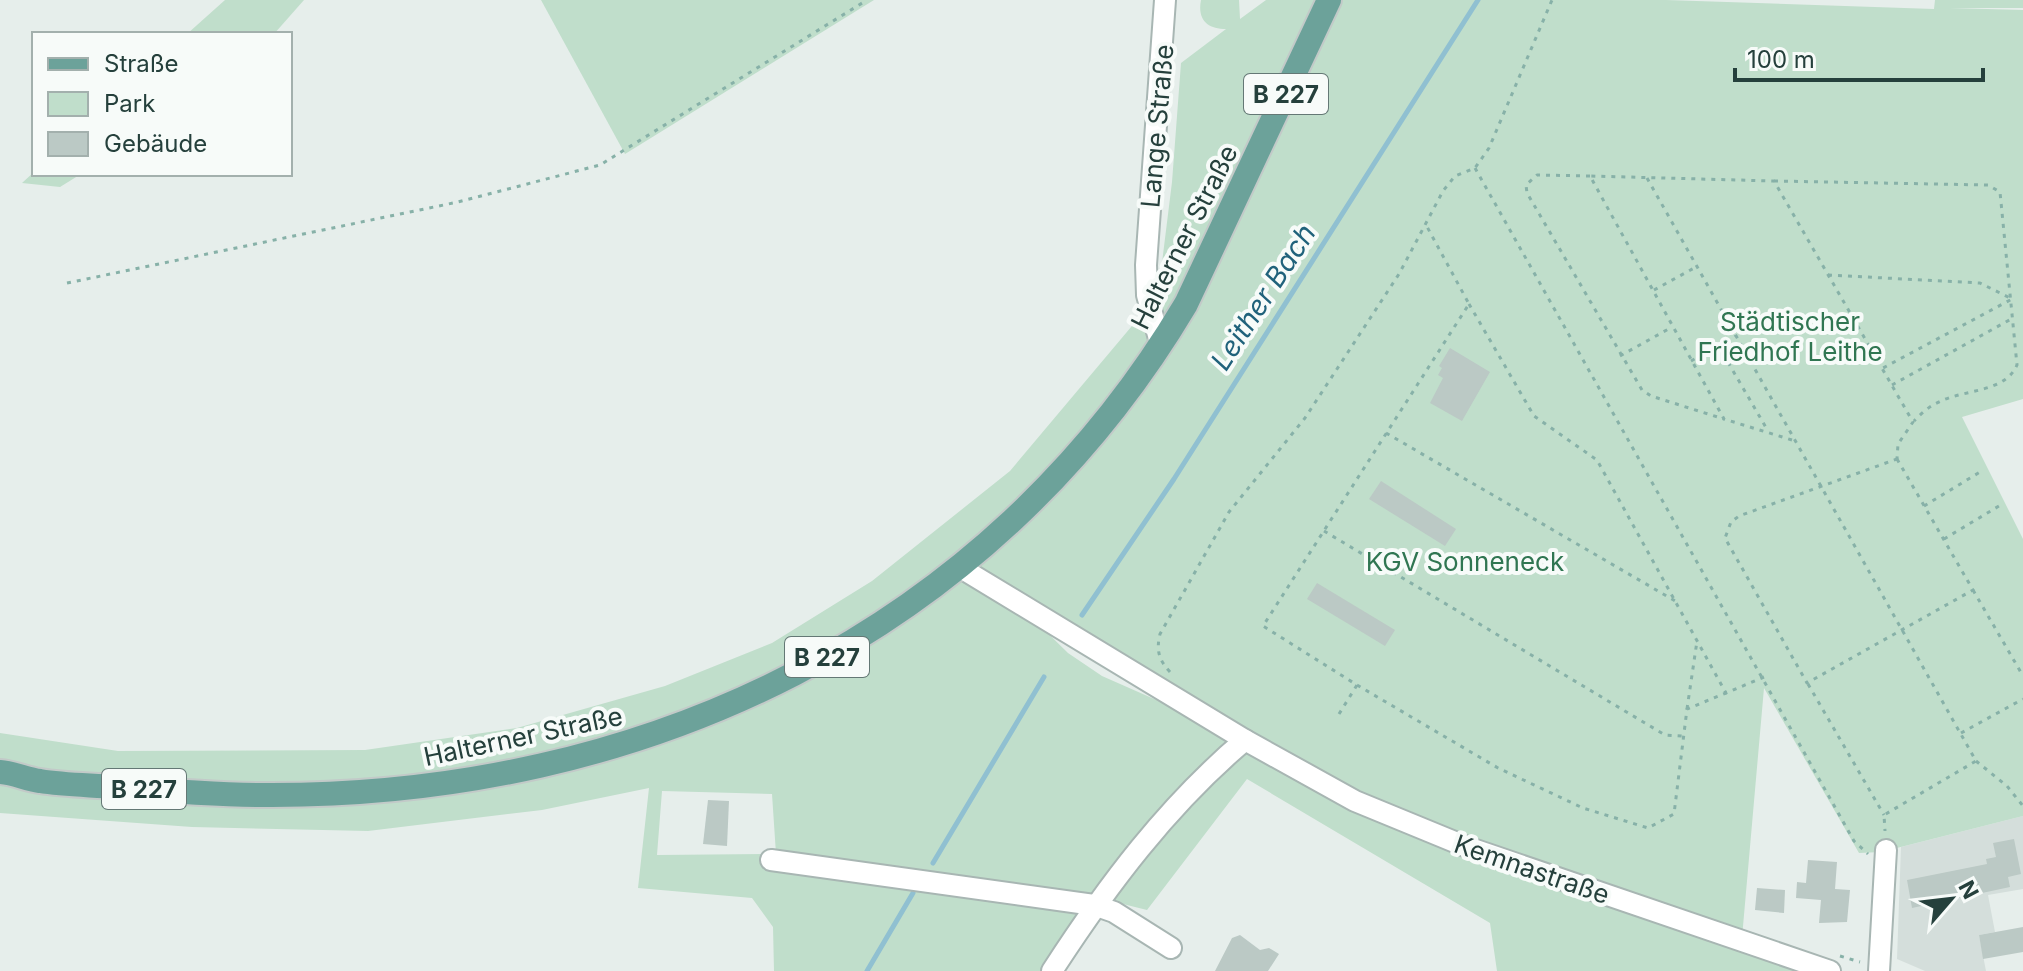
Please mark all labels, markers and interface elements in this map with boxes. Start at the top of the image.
legend [32,32,292,176]
scale bar [1735,32,1983,82]
street label: Lange Straße [1134,43,1180,209]
text: 100 m [1747,45,1815,74]
text: Straße [104,49,179,78]
road number: B 227 [1244,74,1328,114]
text: Park [104,89,155,118]
text: Gebäude [104,129,207,158]
street label: Halterner Straße [1124,140,1244,334]
water label: Leither Bach [1203,218,1323,376]
park label: Städtischer Friedhof Leithe [1697,306,1883,367]
park label: KGV Sonneneck [1366,546,1564,577]
road number: B 227 [785,637,869,677]
street label: Halterner Straße [421,700,625,772]
road number: B 227 [102,769,186,809]
street label: Kemnastraße [1450,828,1614,910]
north arrow [1911,859,1991,939]
text: N [1953,876,1984,903]

